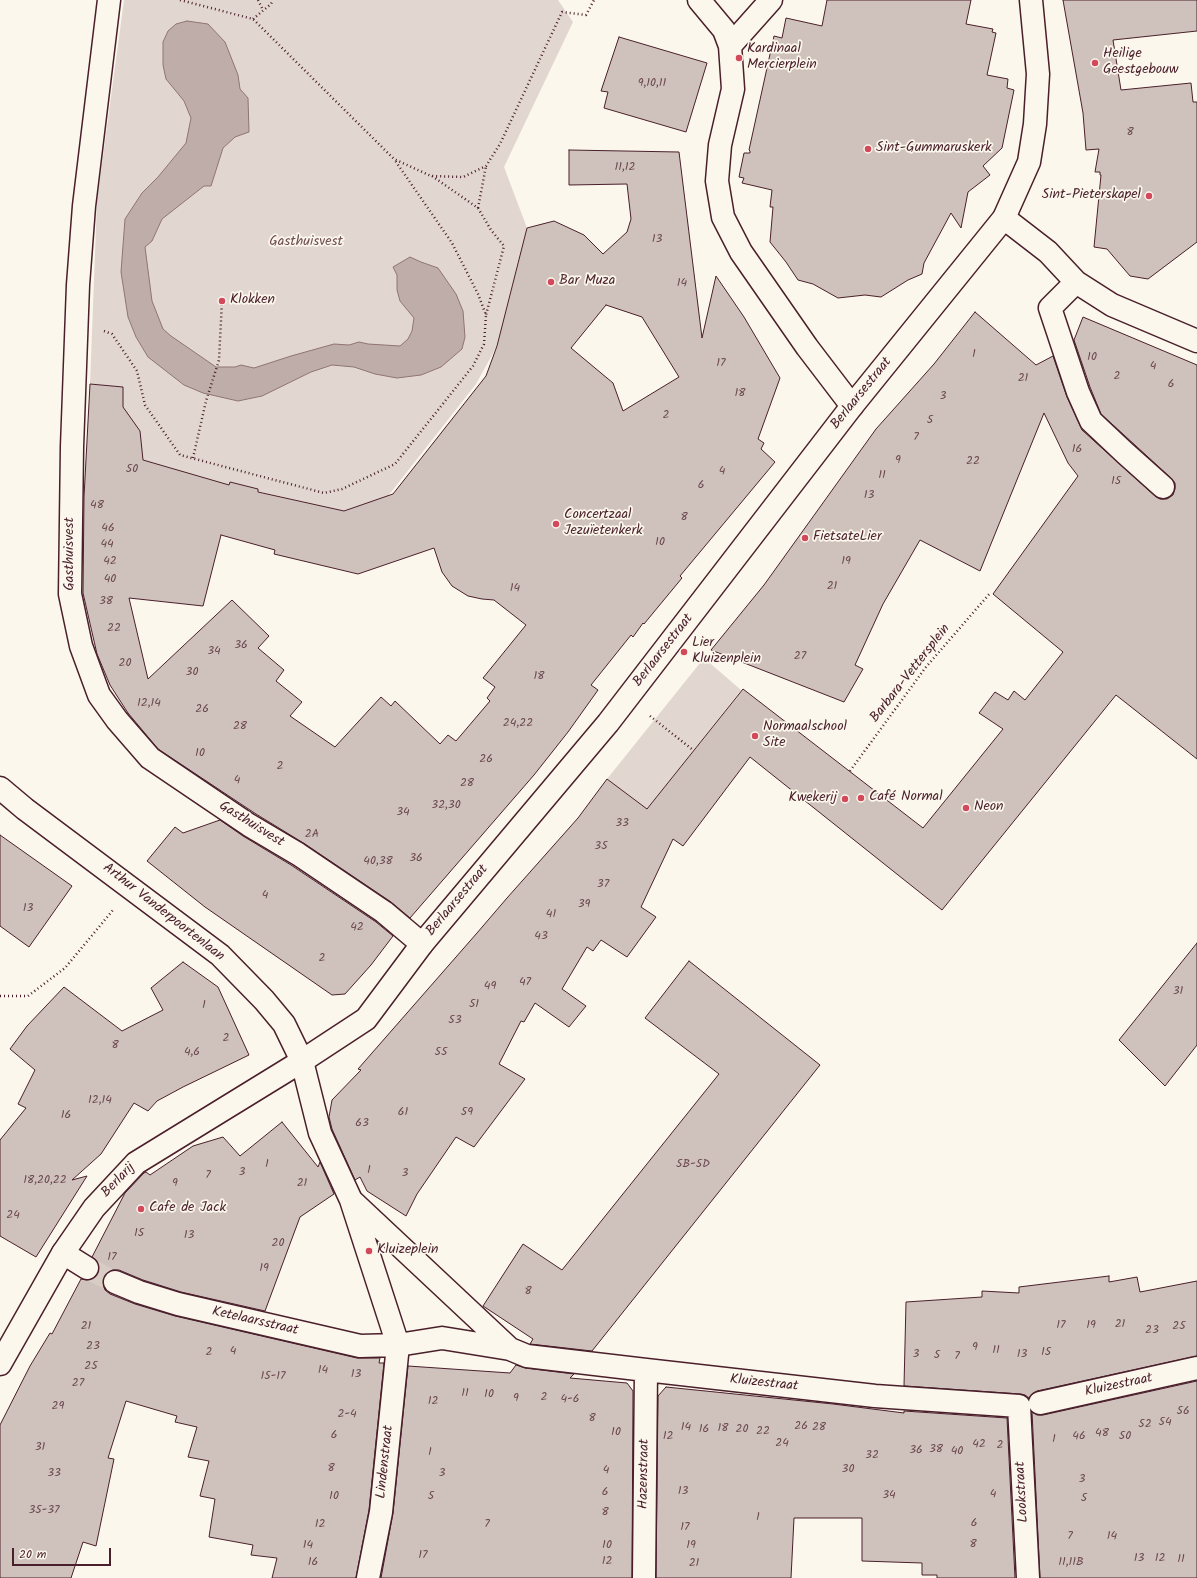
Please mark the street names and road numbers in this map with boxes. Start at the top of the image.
street label: Berlaarsestraat [828,355,896,433]
street label: Gasthuisvest [63,517,79,591]
street label: Berlaarsestraat [630,611,698,691]
street label: Barbara-Vettersplein [867,621,955,727]
street label: Gasthuisvest [215,798,287,852]
street label: Arthur Vanderpoortenlaan [99,860,227,966]
street label: Berlaarsestraat [423,862,493,940]
street label: Berlarij [99,1160,139,1202]
street label: Ketelaarsstraat [210,1304,300,1340]
street label: Kluizestraat [1084,1371,1154,1401]
street label: Kluizestraat [729,1372,799,1396]
street label: Lindenstraat [374,1424,398,1500]
street label: Hazenstraat [636,1439,654,1509]
street label: Lookstraat [1013,1461,1033,1523]

